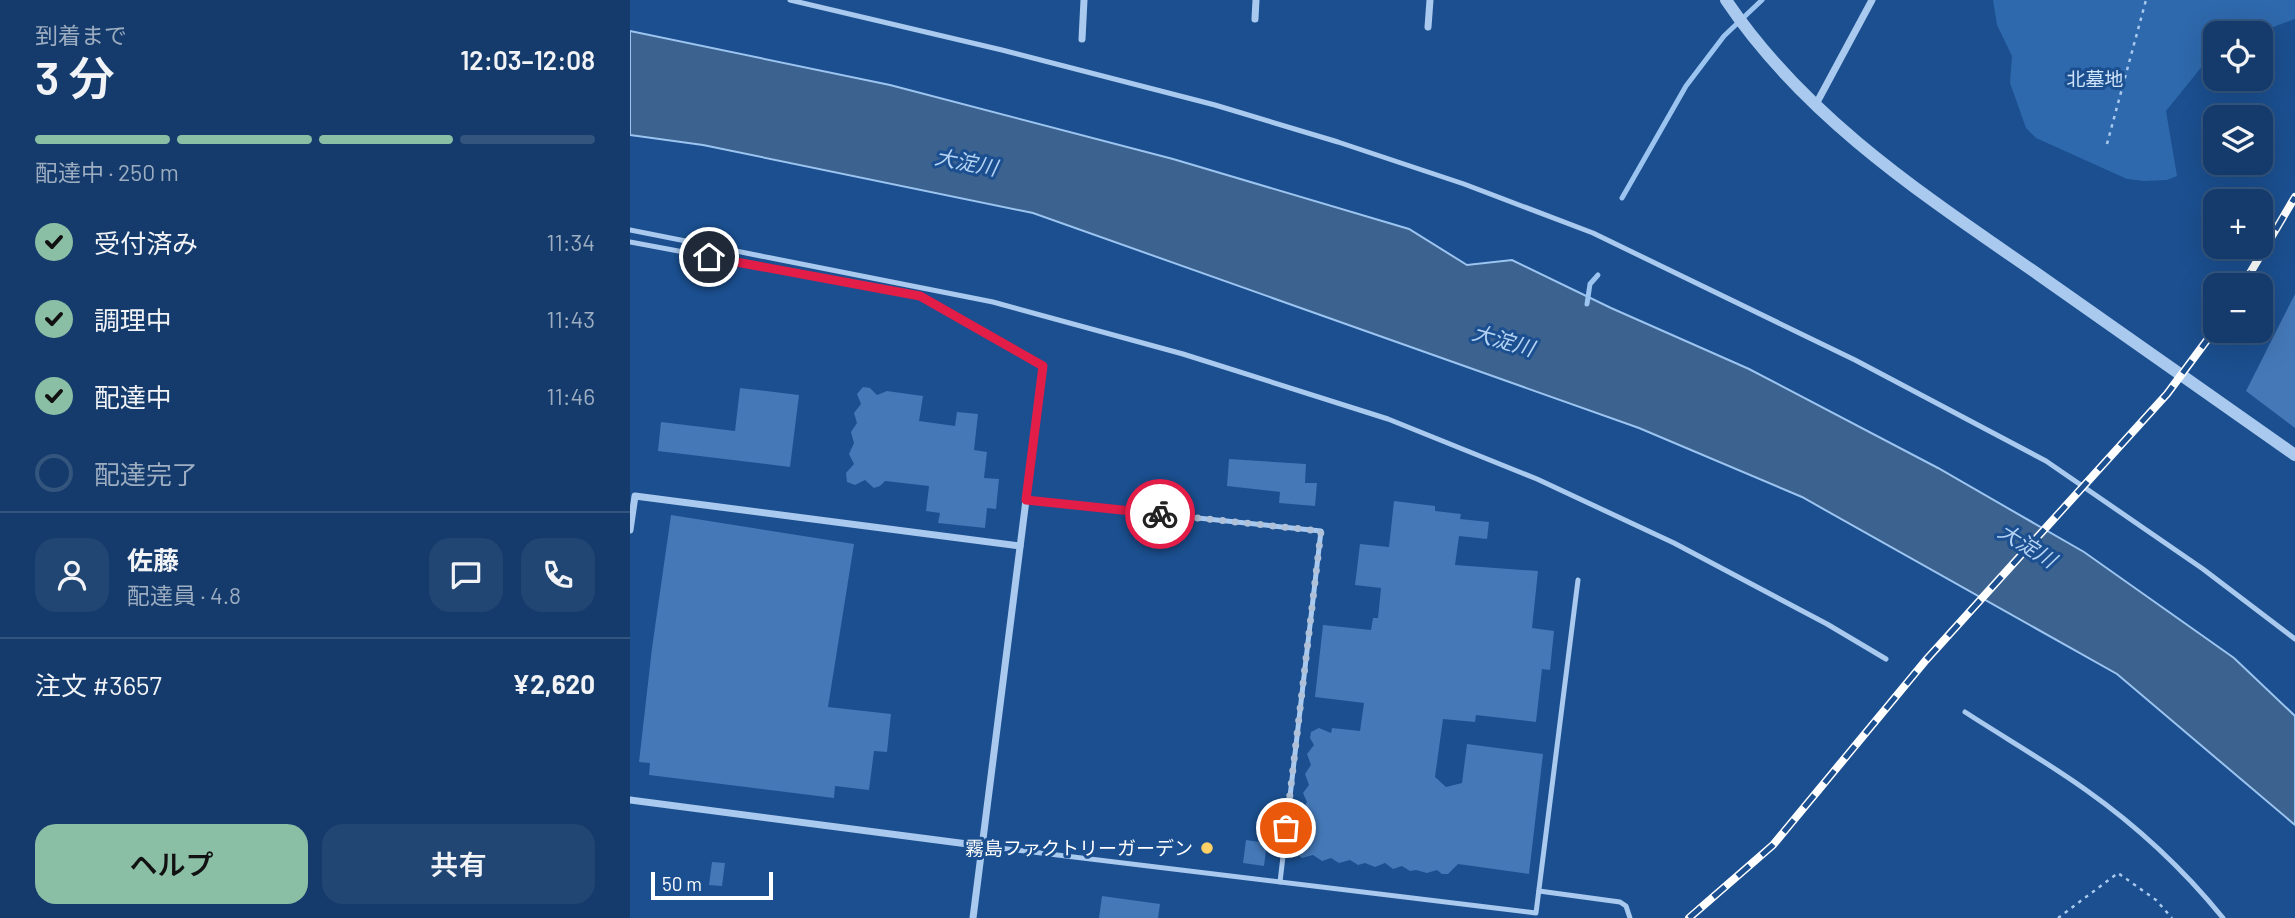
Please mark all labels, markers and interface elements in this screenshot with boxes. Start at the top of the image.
text: 到着まで [35,21,127,49]
map controls [2203,21,2273,343]
button: locate [2203,21,2273,91]
text: 12:03–12:08 [460,44,595,75]
text: 3 分 [35,49,115,104]
park label: 北墓地 [2066,67,2124,90]
button: layers [2203,105,2273,175]
water label: 大淀川 [933,143,1002,180]
text: 配達中 · 250 m [35,158,179,186]
button: + [2203,189,2273,259]
icon: check [35,223,73,261]
text: 受付済み [94,227,198,258]
pin [679,227,739,287]
text: 11:34 [547,228,595,256]
icon: home [690,238,728,276]
button: − [2203,273,2273,343]
icon: check [35,300,73,338]
text: 調理中 [94,304,172,335]
text: 11:43 [547,305,595,333]
water label: 大淀川 [1470,319,1539,361]
icon: check [35,377,73,415]
text: 配達中 [94,381,172,412]
text: 11:46 [547,382,595,410]
text: 配達完了 [94,458,198,489]
courier [1125,479,1195,549]
icon: bike [1141,495,1179,533]
water label: 大淀川 [1994,517,2063,573]
button: person [35,538,109,612]
button: chat [429,538,503,612]
button: phone [521,538,595,612]
text: 佐藤 [127,544,179,575]
text: 配達員 · 4.8 [127,581,241,609]
text: ¥2,620 [512,668,595,699]
text: 注文 #3657 [35,669,162,700]
pin [1256,798,1316,858]
icon: bag [1267,809,1305,847]
button: ヘルプ [35,824,308,904]
button: 共有 [322,824,595,904]
place label: 霧島ファクトリーガーデン [965,836,1193,859]
marker: 霧島ファクトリーガーデン [1199,840,1215,856]
scale bar [651,869,774,901]
text: 50 m [662,872,702,895]

